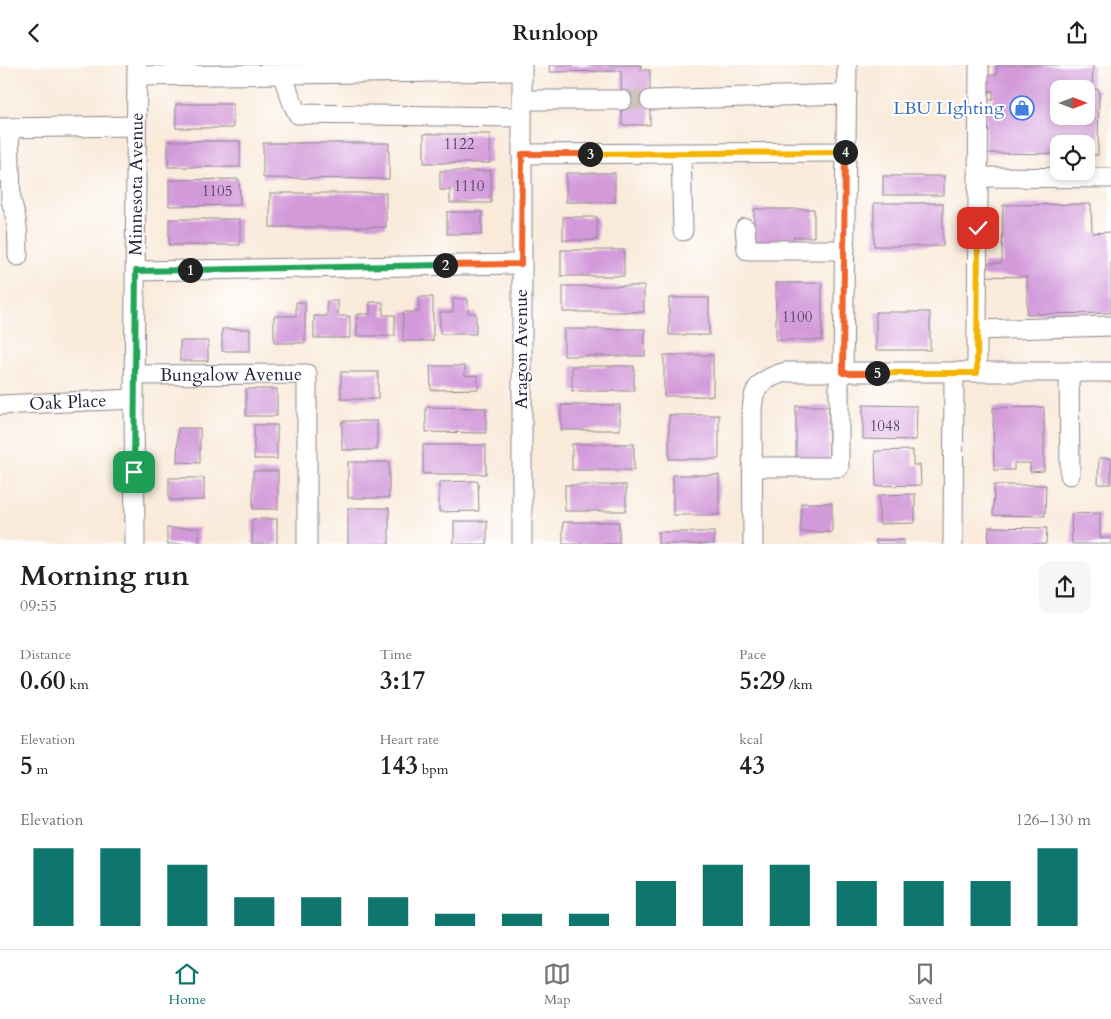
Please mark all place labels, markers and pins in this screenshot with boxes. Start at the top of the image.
shop icon: LBU LIghting [1009,95,1035,121]
place label: LBU LIghting [893,96,1005,121]
pin: 4 [832,139,858,165]
pin: 3 [578,141,602,167]
pin [957,207,999,249]
pin: 2 [432,253,458,277]
pin: 1 [178,257,202,283]
pin: 5 [864,361,890,385]
pin [113,451,155,493]

